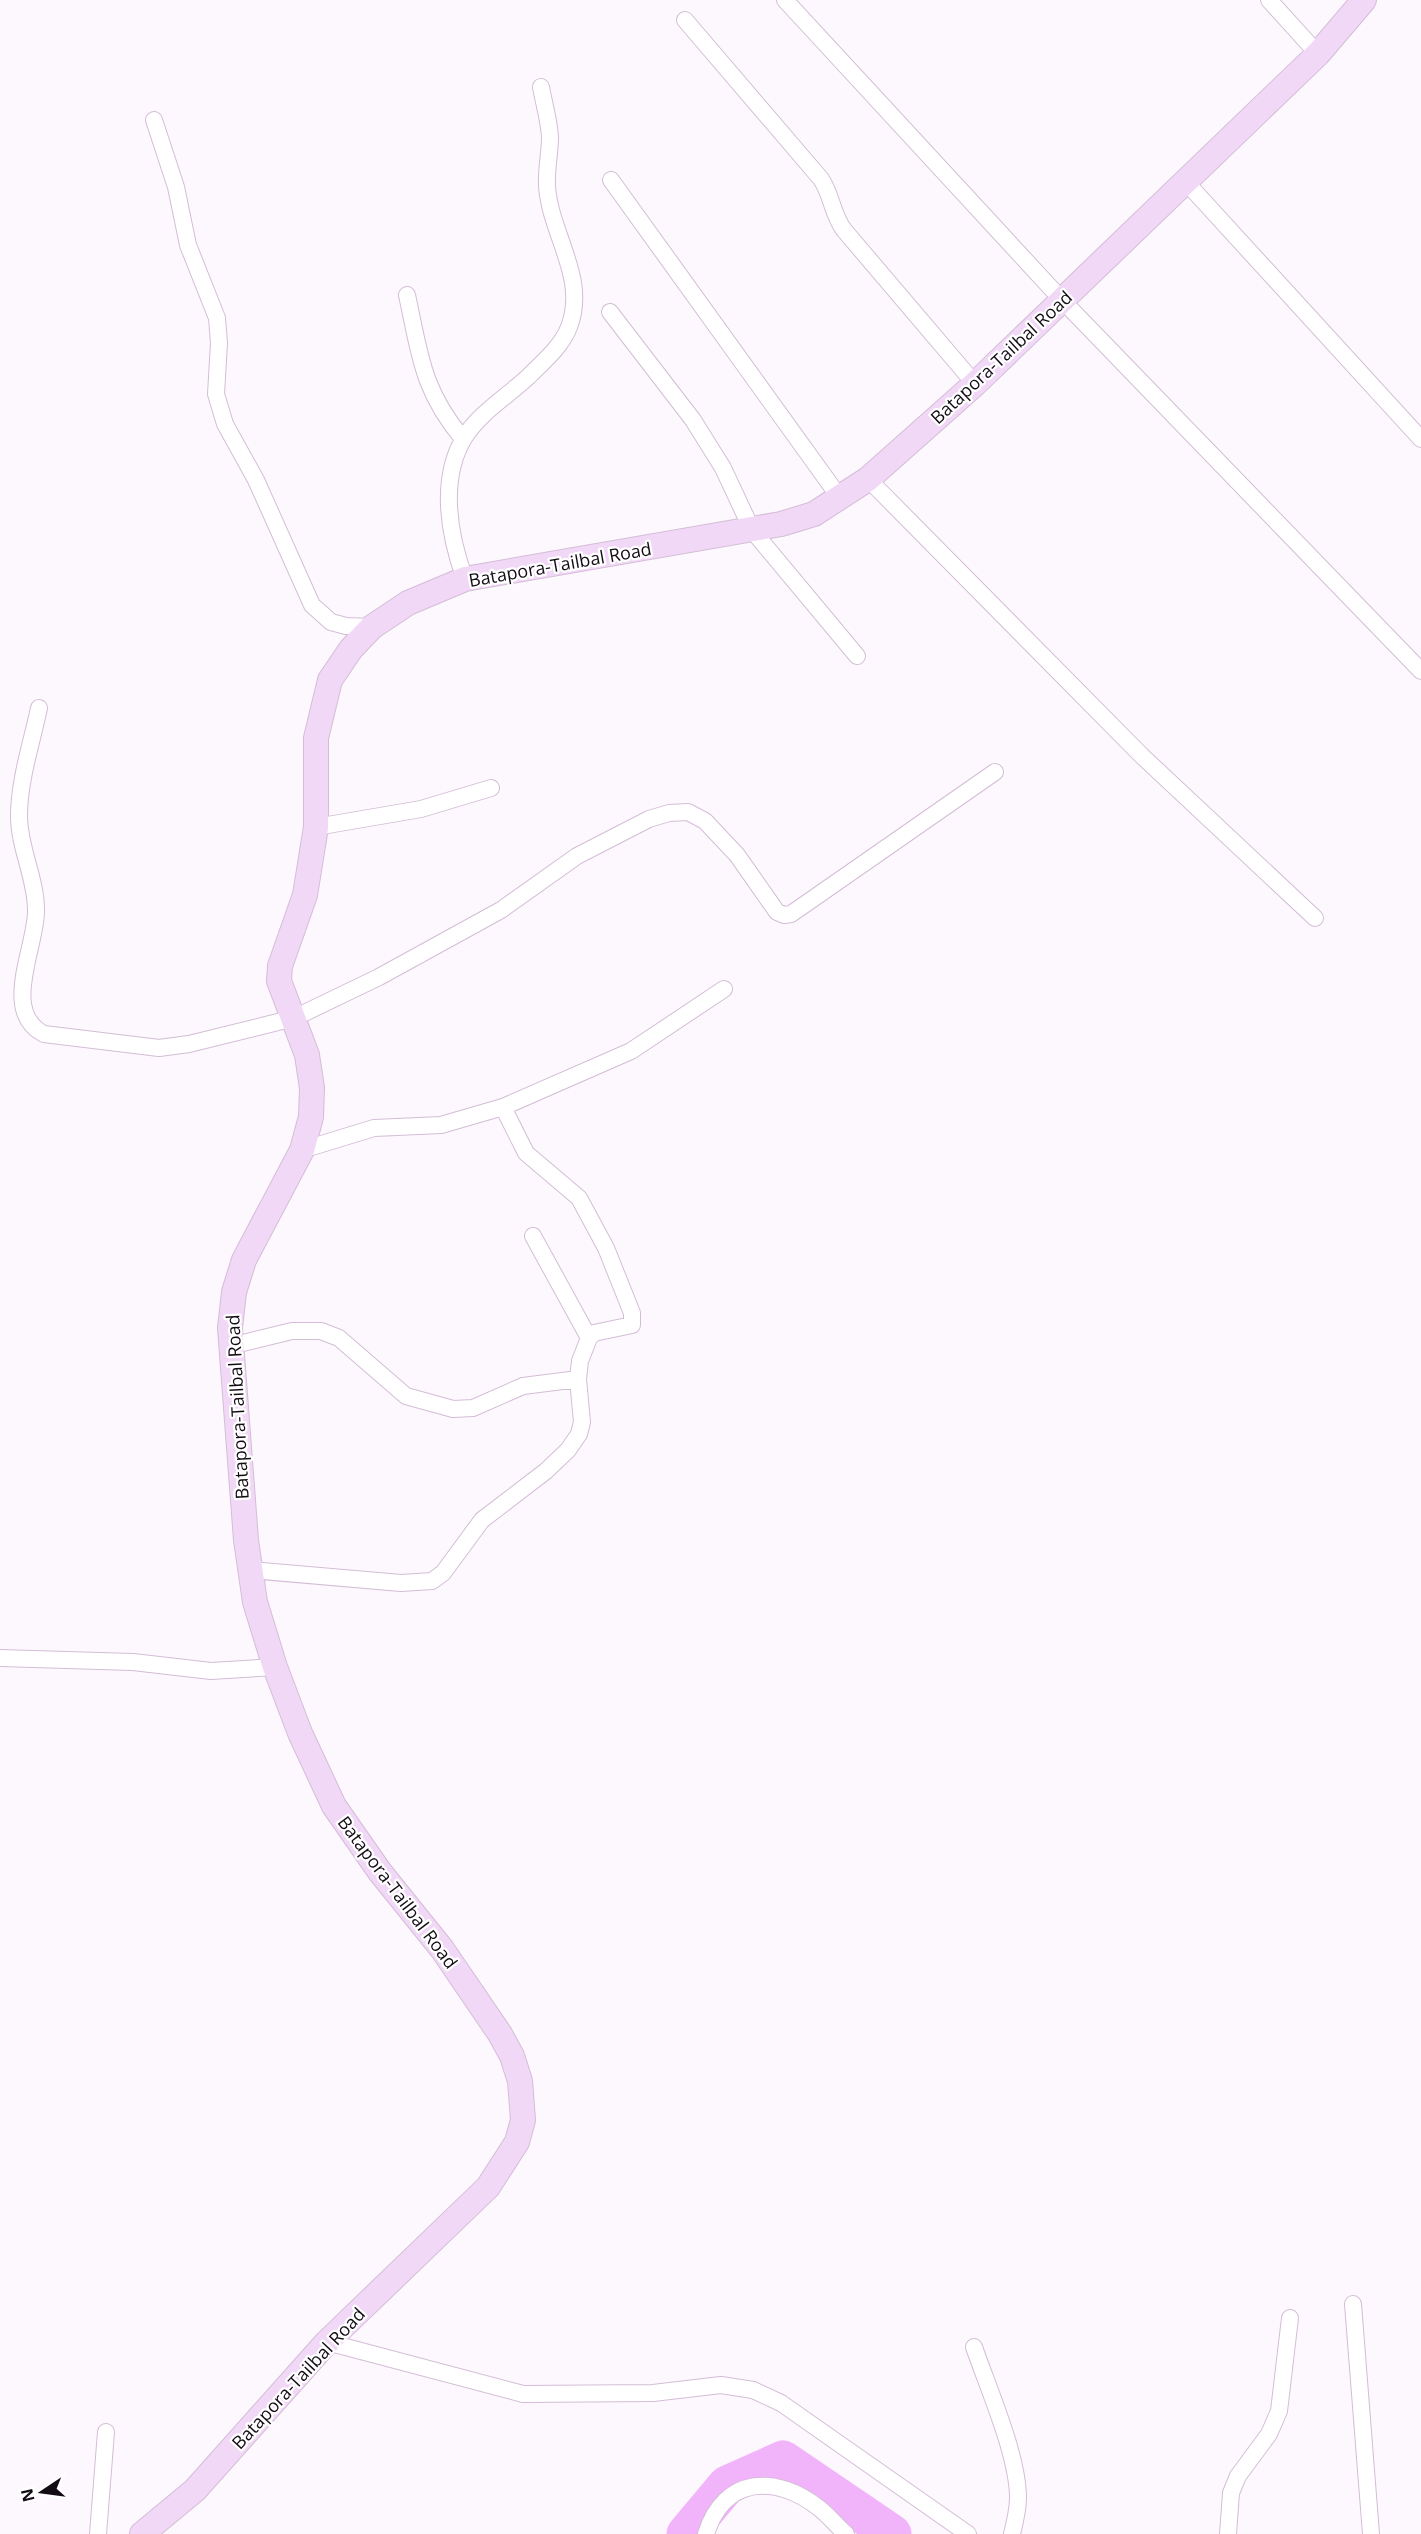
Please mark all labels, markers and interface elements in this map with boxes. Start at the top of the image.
street label: Batapora-Tailbal Road [925,285,1077,429]
street label: Batapora-Tailbal Road [467,536,653,592]
street label: Batapora-Tailbal Road [220,1314,254,1500]
street label: Batapora-Tailbal Road [333,1811,463,1973]
street label: Batapora-Tailbal Road [226,2302,370,2454]
north arrow [12,2462,72,2522]
text: N [15,2487,40,2504]

